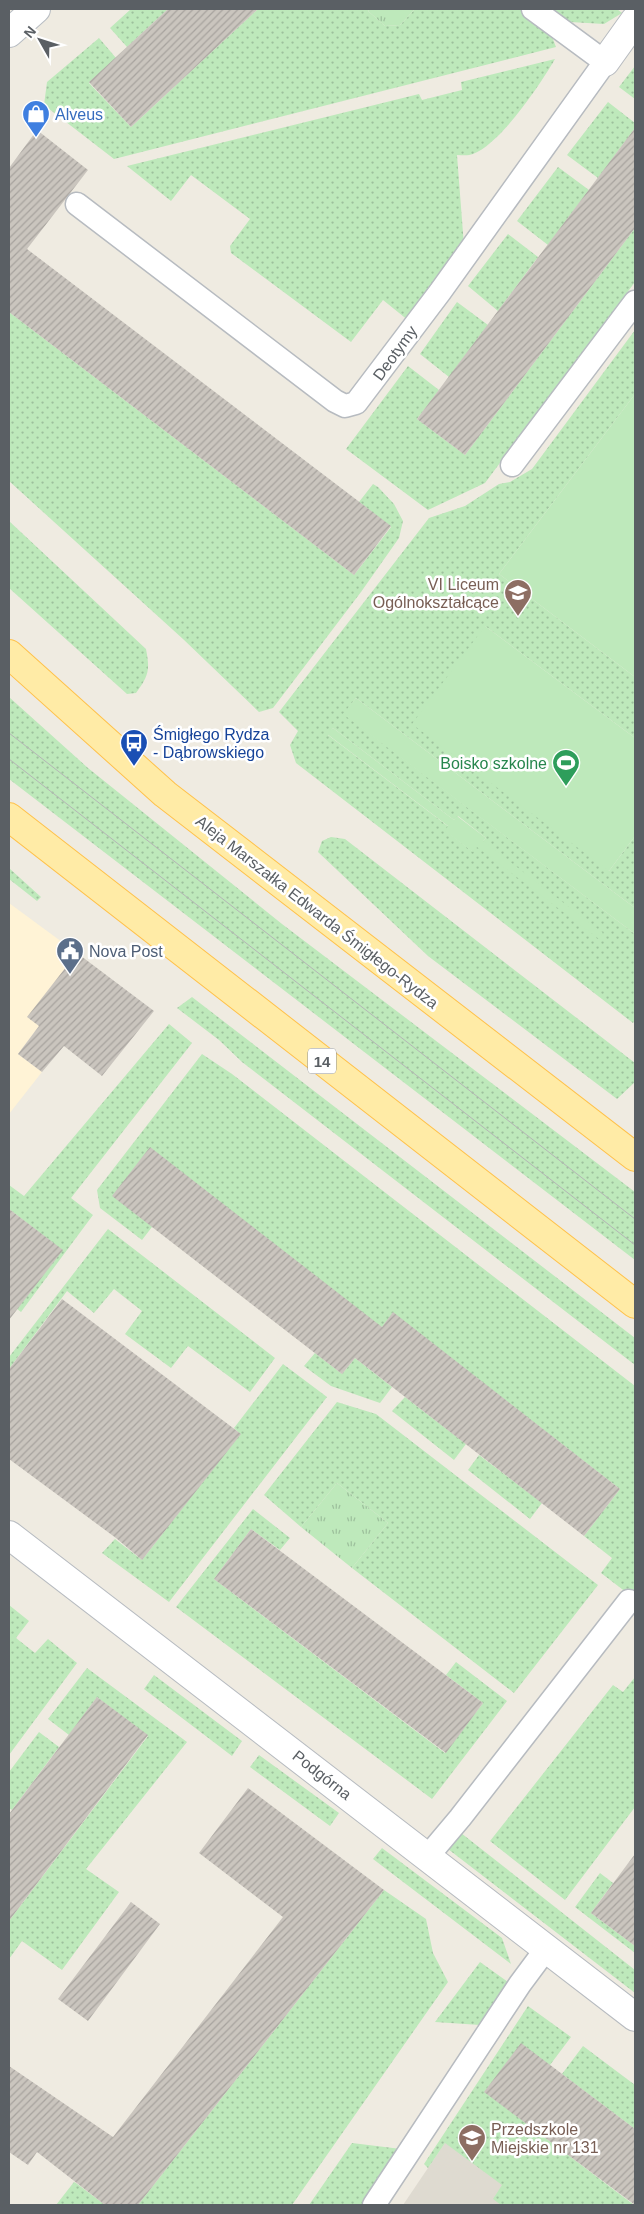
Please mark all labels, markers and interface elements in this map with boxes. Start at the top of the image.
north arrow [15,15,65,65]
text: N [20,23,39,41]
shop icon: Alveus [21,99,51,138]
place label: Alveus [55,106,103,123]
street label: Deotymy [370,322,420,384]
place label: VI Liceum Ogólnokształcące [373,576,499,611]
school or university icon: VI Liceum Ogólnokształcące [503,578,533,617]
place label: Śmigłego Rydza - Dąbrowskiego [153,725,270,761]
bus stop icon: Śmigłego Rydza - Dąbrowskiego [119,728,149,767]
sports icon: Boisko szkolne [551,748,581,787]
place label: Boisko szkolne [440,755,547,772]
street label: Aleja Marszałka Edwarda Śmigłego-Rydza [193,811,442,1012]
public building icon: Nova Post [55,936,85,975]
place label: Nova Post [89,943,163,960]
road number: 14 [308,1048,336,1074]
street label: Podgórna [289,1747,355,1803]
place label: Przedszkole Miejskie nr 131 [491,2121,599,2156]
school or university icon: Przedszkole Miejskie nr 131 [457,2123,487,2162]

